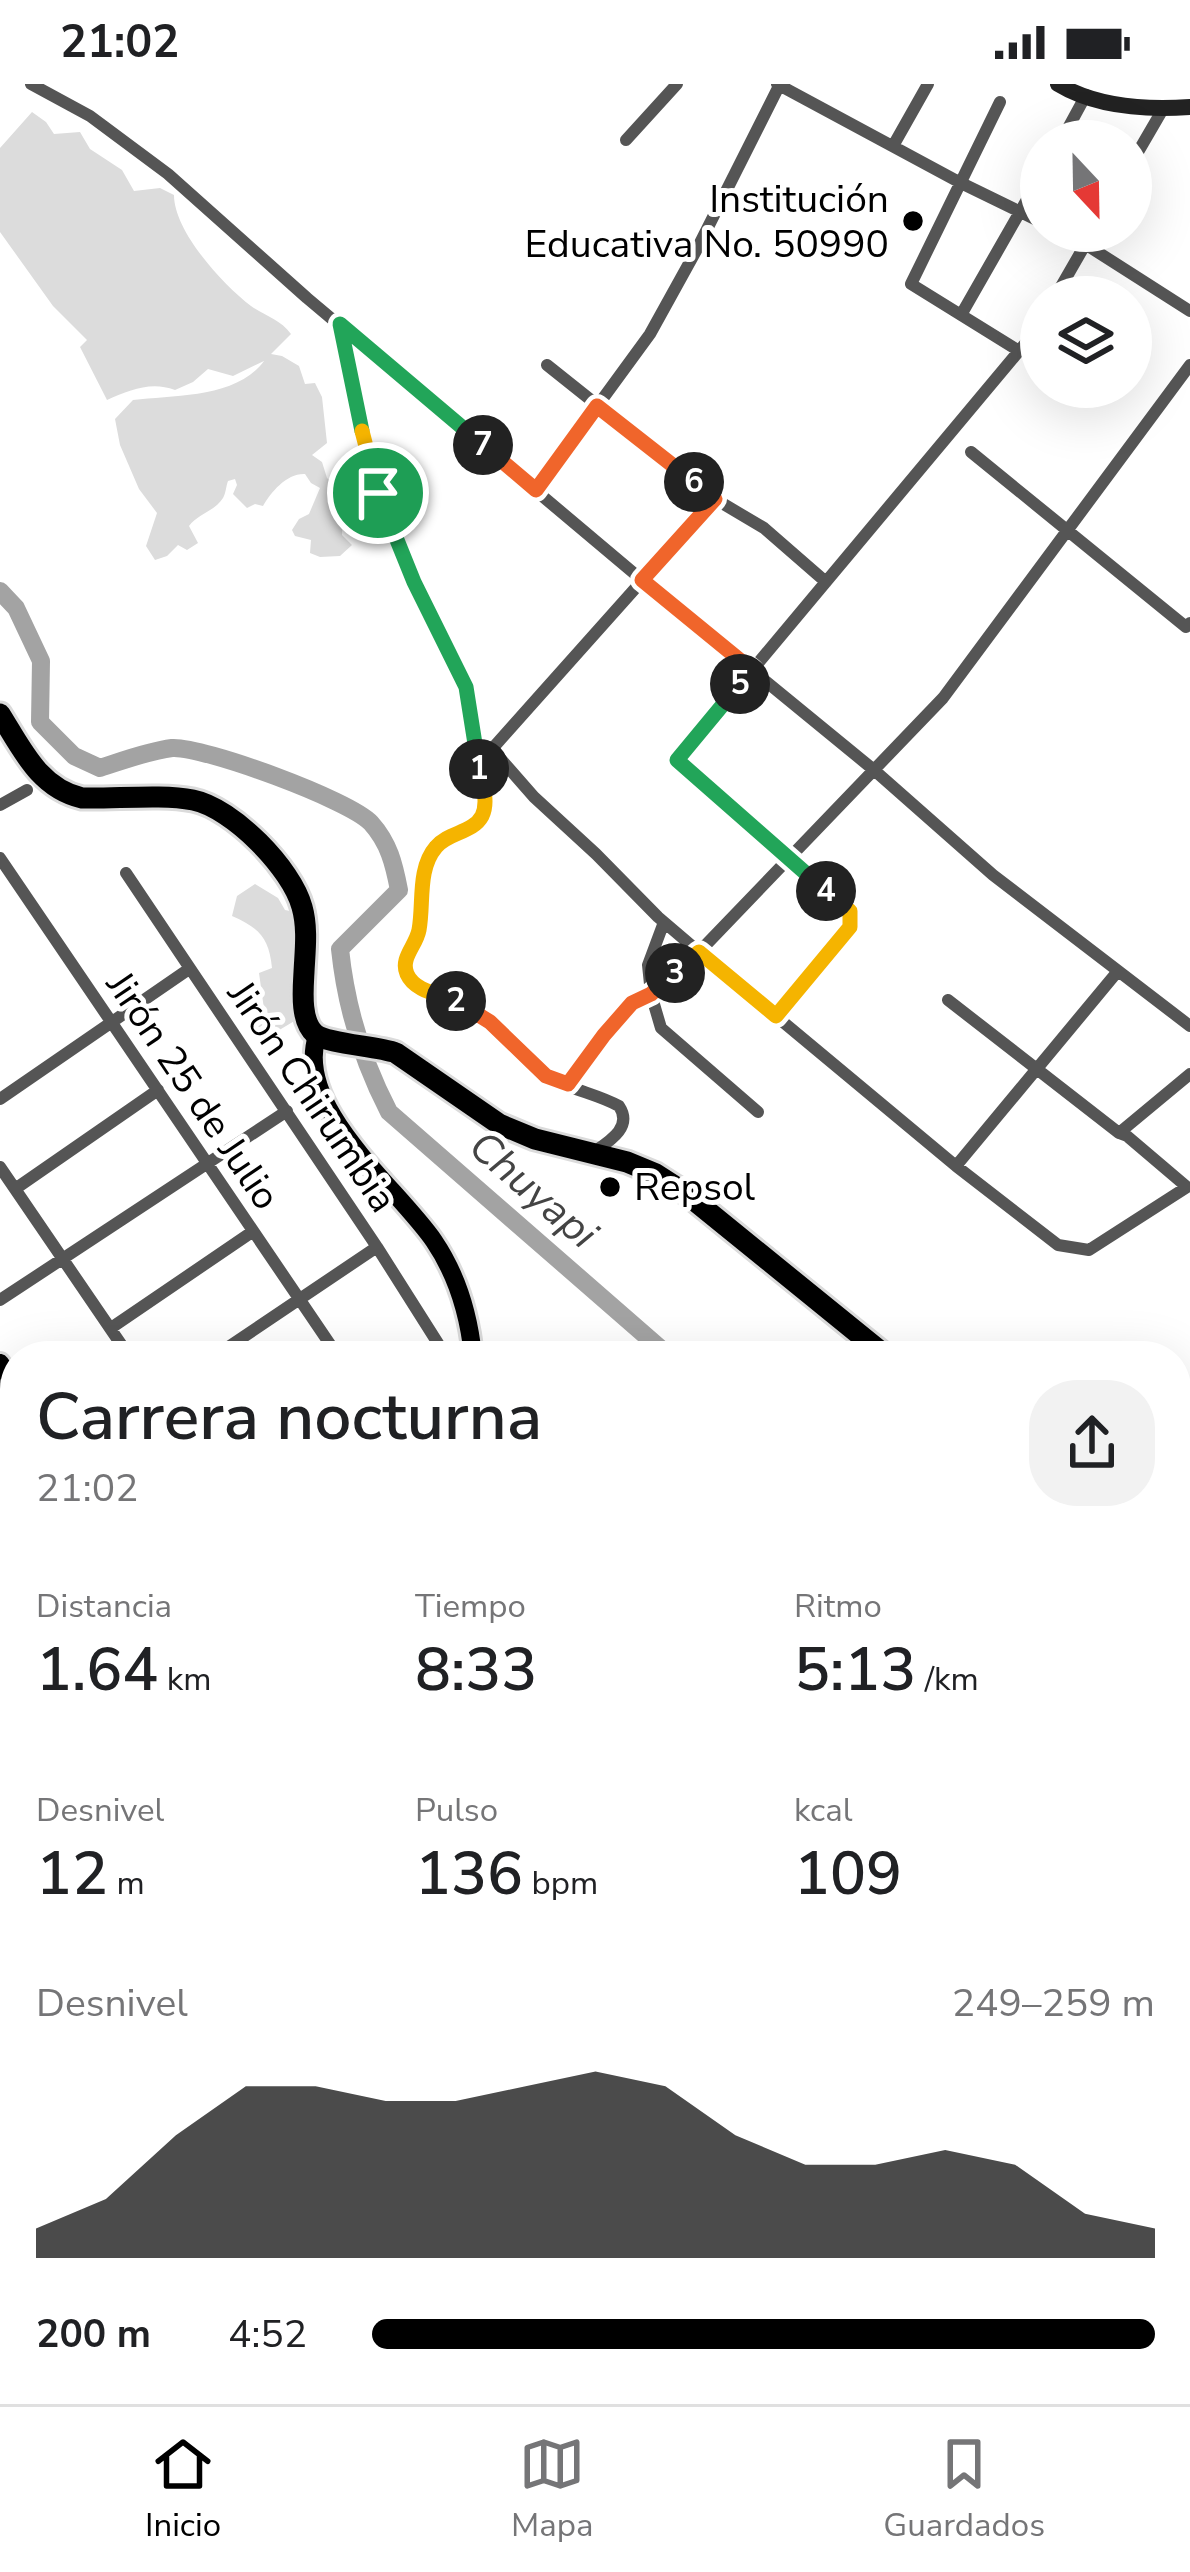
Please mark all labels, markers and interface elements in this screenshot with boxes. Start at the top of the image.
text: 21:02 [60,12,179,73]
north arrow [1020,120,1152,252]
map controls [1020,120,1152,408]
place label: Institución Educativa No. 50990 [525,173,889,271]
marker: Institución Educativa No. 50990 [900,208,926,234]
button: layers [1020,276,1152,408]
pin: 7 [453,415,513,475]
text: 7 [473,422,493,467]
pin [327,442,429,544]
pin: 6 [664,452,724,512]
text: 6 [684,459,704,504]
icon: arrive [345,460,411,526]
pin: 5 [710,654,770,714]
text: 5 [730,661,750,706]
pin: 1 [449,739,509,799]
text: 1 [469,746,489,791]
pin: 4 [796,861,856,921]
text: 4 [816,868,836,913]
pin: 3 [645,943,705,1003]
text: 3 [665,950,685,995]
street label: Jirón 25 de Julio [93,961,292,1220]
street label: Jirón Chirumbia [214,970,409,1223]
pin: 2 [426,971,486,1031]
text: 2 [446,978,466,1023]
water label: Chuyapi [456,1118,611,1263]
place label: Repsol [634,1161,756,1214]
marker: Repsol [597,1174,623,1200]
text: Carrera nocturna [36,1372,542,1462]
button: share [1029,1380,1155,1506]
text: 21:02 [36,1462,139,1515]
text: Distancia [36,1584,172,1629]
text: Tiempo [415,1584,526,1629]
text: Ritmo [794,1584,882,1629]
text: 1.64 [36,1629,158,1711]
text: 8:33 [415,1629,537,1711]
text: 5:13 [794,1629,916,1711]
text: km [158,1657,211,1702]
text: /km [916,1657,979,1702]
text: Desnivel [36,1788,164,1833]
text: Pulso [415,1788,498,1833]
text: kcal [794,1788,853,1833]
text: 12 [36,1833,108,1915]
text: 136 [415,1833,523,1915]
text: 109 [794,1833,902,1915]
text: m [108,1861,145,1906]
text: bpm [523,1861,598,1906]
text: Desnivel [36,1977,188,2030]
text: 249–259 m [952,1977,1155,2030]
text: 200 m [36,2308,151,2361]
text: 4:52 [228,2308,307,2361]
tab: Inicio [145,2431,221,2548]
tab: Mapa [511,2431,593,2548]
tab: Guardados [883,2431,1045,2548]

